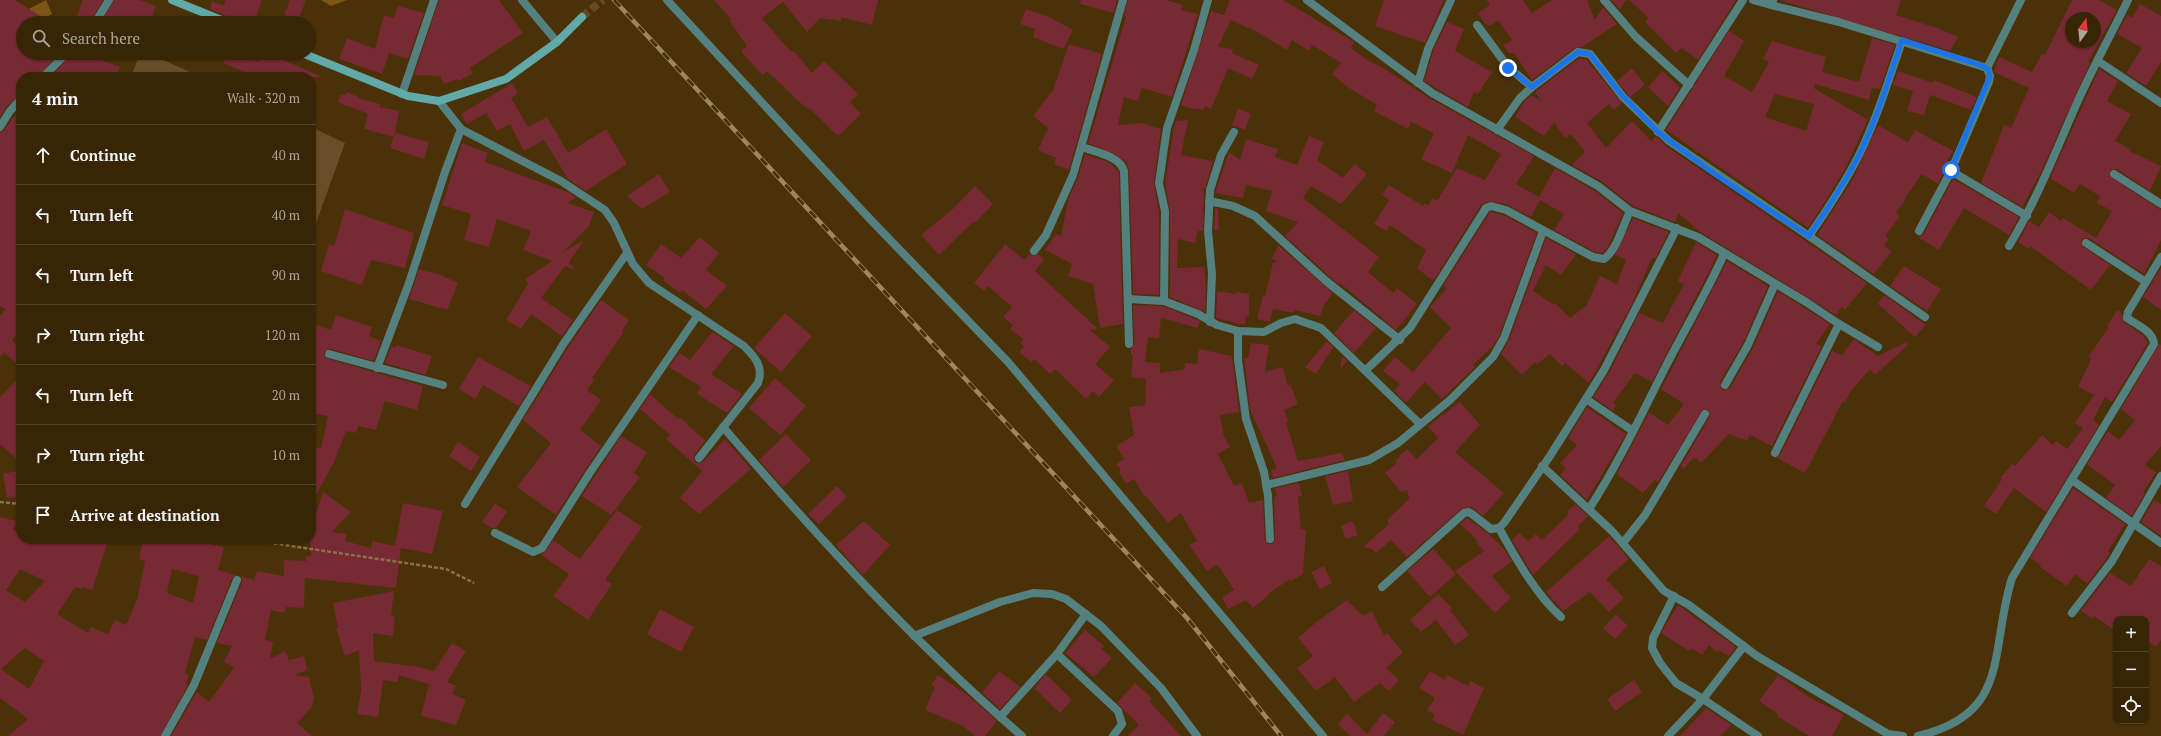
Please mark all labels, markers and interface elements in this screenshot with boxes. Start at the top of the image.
north arrow [2065,12,2101,48]
search box [16,16,316,60]
icon: search [30,27,52,49]
text: Search here [62,28,140,48]
route end [1499,59,1517,77]
text: 4 min [32,87,79,110]
text: Walk · 320 m [227,89,300,107]
icon: ahead [32,144,54,166]
text: Continue [70,145,136,165]
text: 40 m [272,146,300,164]
route start [1942,161,1960,179]
icon: left [32,204,54,226]
text: Turn left [70,205,134,225]
text: 40 m [272,206,300,224]
icon: left [32,264,54,286]
text: Turn left [70,265,134,285]
text: 90 m [272,266,300,284]
icon: right [32,324,54,346]
text: Turn right [70,325,145,345]
text: 120 m [265,326,300,344]
icon: left [32,384,54,406]
text: Turn left [70,385,134,405]
text: 20 m [272,386,300,404]
icon: right [32,444,54,466]
text: Turn right [70,445,145,465]
text: 10 m [272,446,300,464]
icon: arrive [32,504,54,526]
text: Arrive at destination [70,505,220,525]
map controls [2113,616,2149,724]
button: + [2113,616,2149,652]
button: − [2113,652,2149,688]
button: locate [2113,688,2149,724]

